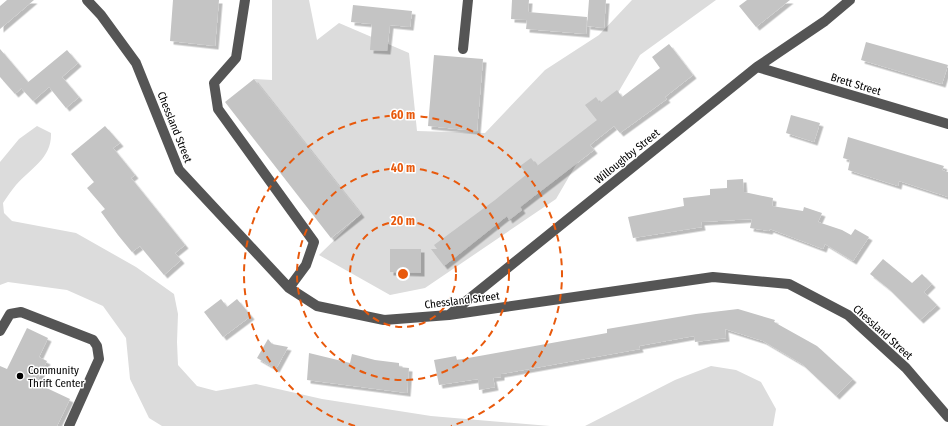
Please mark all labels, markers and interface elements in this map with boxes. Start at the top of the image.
street label: Brett Street [829,71,883,98]
street label: Chessland Street [154,90,195,165]
text: 60 m [391,108,415,122]
street label: Willoughby Street [592,126,663,186]
text: 40 m [391,161,415,175]
text: 20 m [390,214,415,228]
centre of rings [396,267,410,281]
street label: Chessland Street [424,289,501,312]
street label: Chessland Street [850,302,915,363]
place label: Community Thrift Center [28,364,85,390]
marker: Community Thrift Center [15,371,25,381]

